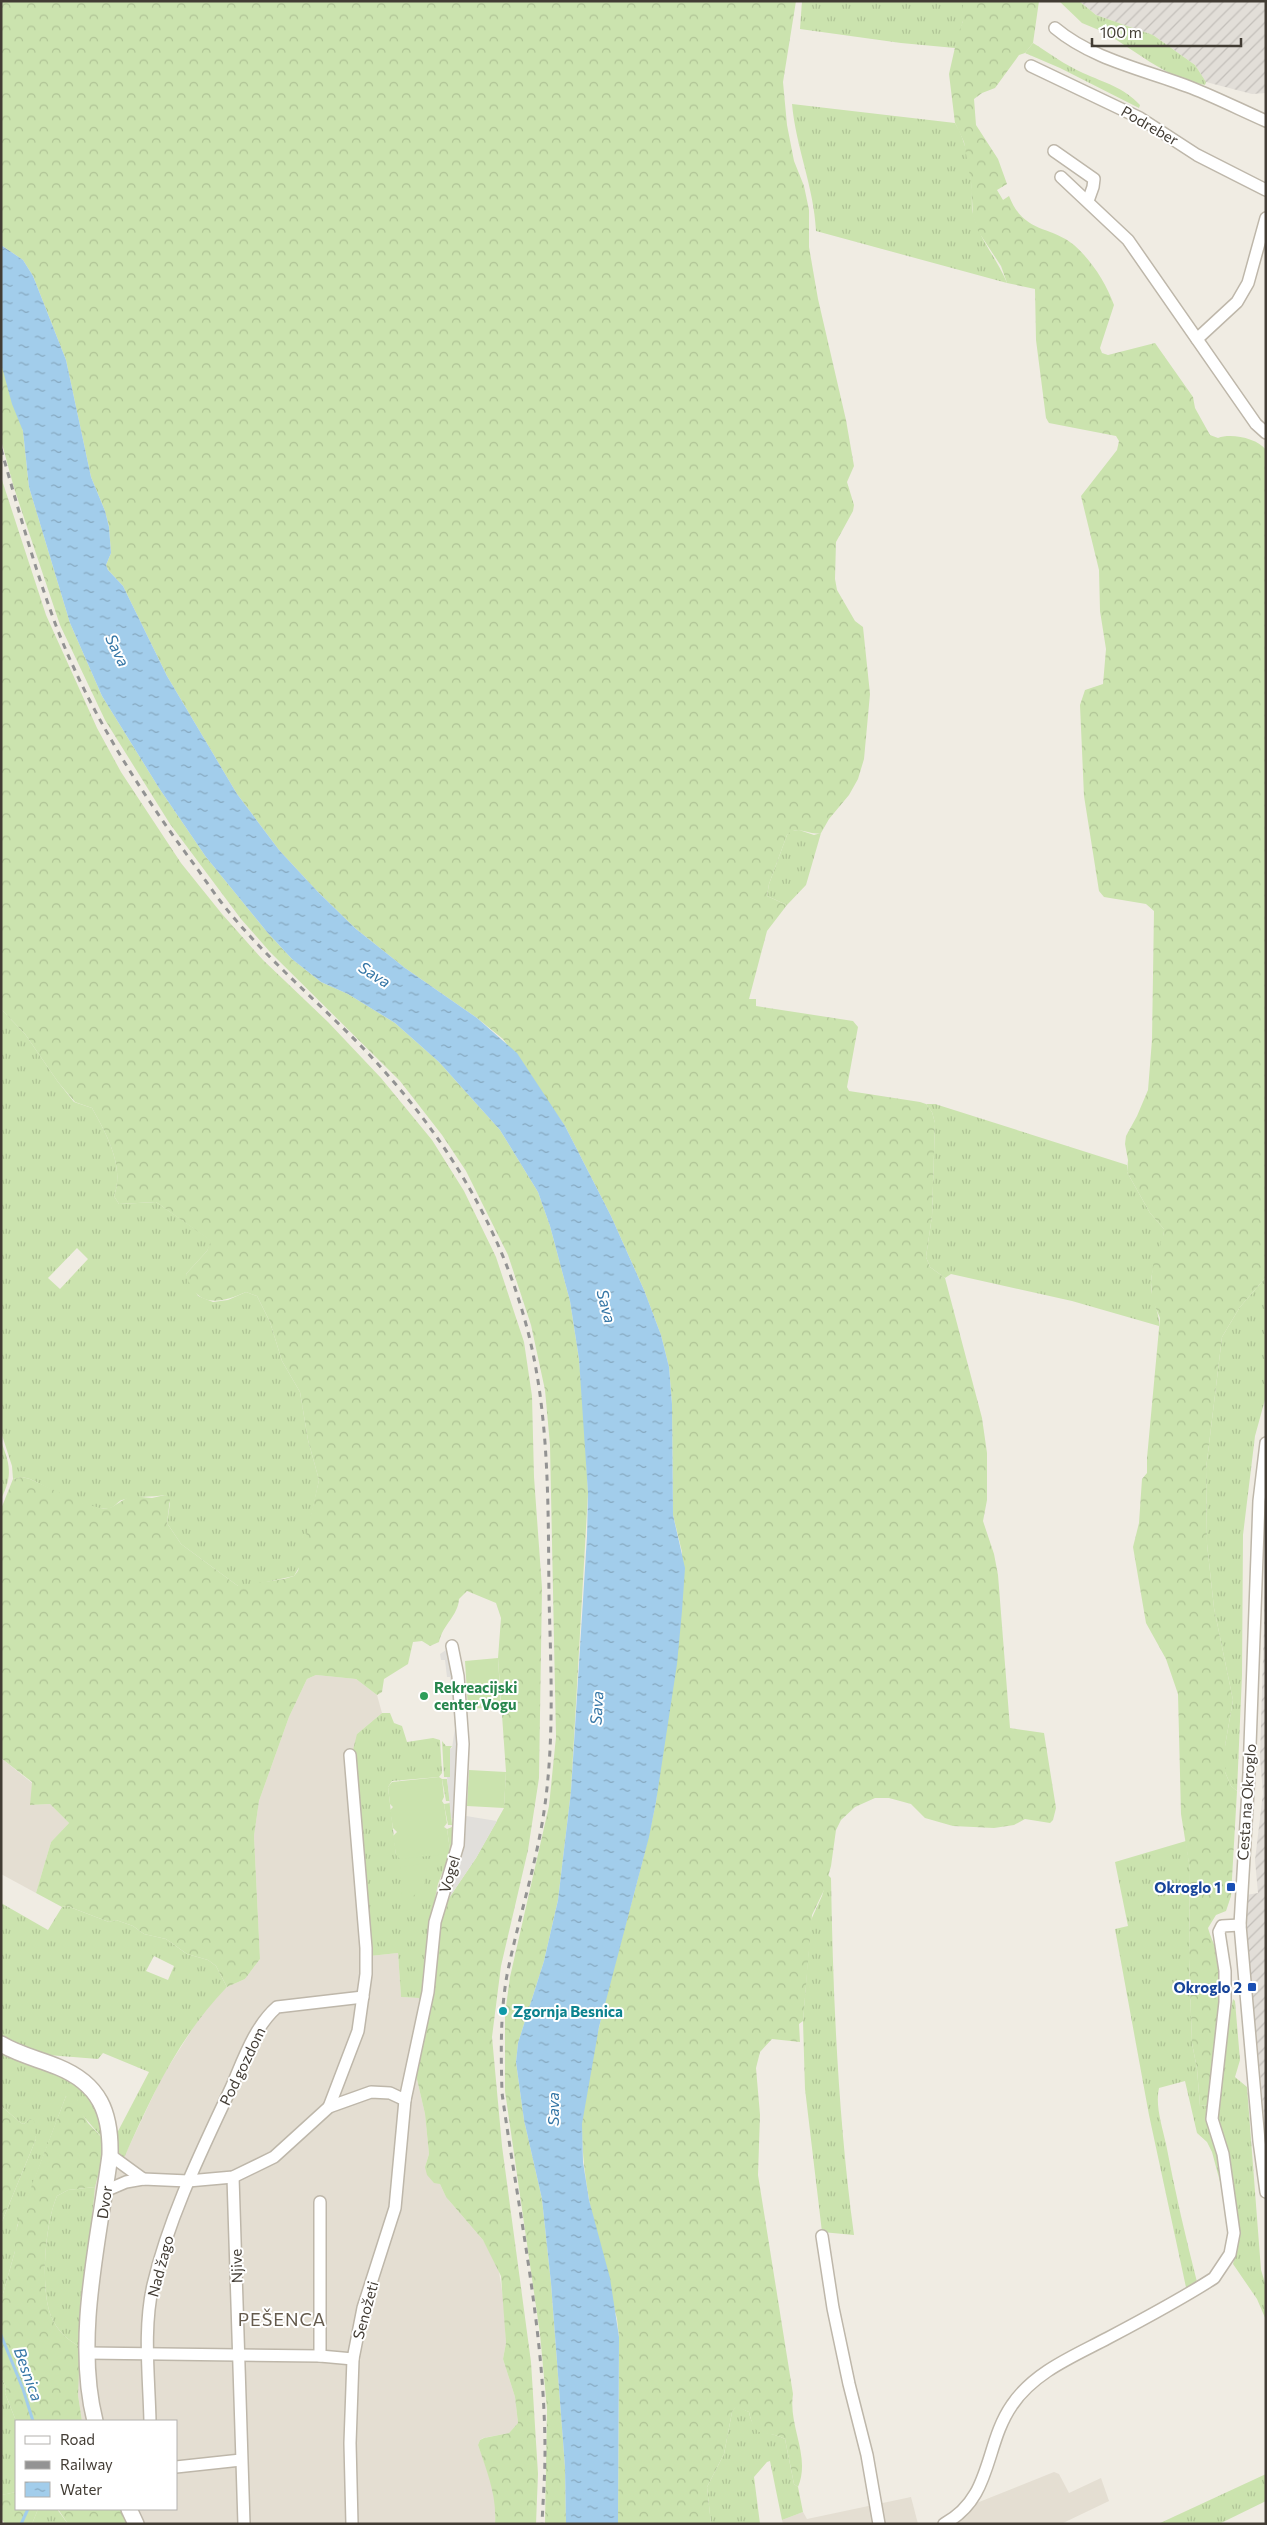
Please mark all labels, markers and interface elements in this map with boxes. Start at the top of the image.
scale bar [1092,15,1241,47]
text: 100 m [1100,23,1142,41]
street label: Podreber [1118,101,1182,149]
water label: Sava [102,631,134,669]
water label: Sava [356,957,394,991]
water label: Sava [593,1287,621,1325]
place label: Rekreacijski center Vogu [434,1678,518,1713]
marker: Rekreacijski center Vogu [418,1690,430,1702]
water label: Sava [586,1691,606,1725]
street label: Cesta na Okroglo [1233,1743,1259,1861]
street label: Vogel [435,1853,463,1895]
place label: Okroglo 1 [1154,1878,1221,1896]
marker: Okroglo 1 [1225,1881,1237,1893]
place label: Okroglo 2 [1174,1978,1242,1996]
marker: Okroglo 2 [1246,1981,1258,1993]
place label: Zgornja Besnica [513,2002,623,2020]
marker: Zgornja Besnica [497,2005,509,2017]
street label: Pod gozdom [215,2024,269,2108]
water label: Sava [543,2092,562,2126]
street label: Dvor [93,2184,115,2220]
street label: Nad žago [143,2233,177,2299]
street label: Njive [226,2248,246,2283]
street label: Senožeti [349,2279,381,2341]
district label: PEŠENCA [238,2308,326,2330]
water label: Besnica [11,2345,47,2403]
legend [15,2420,178,2510]
text: Road [60,2430,95,2448]
text: Railway [60,2455,113,2473]
text: Water [60,2480,102,2498]

